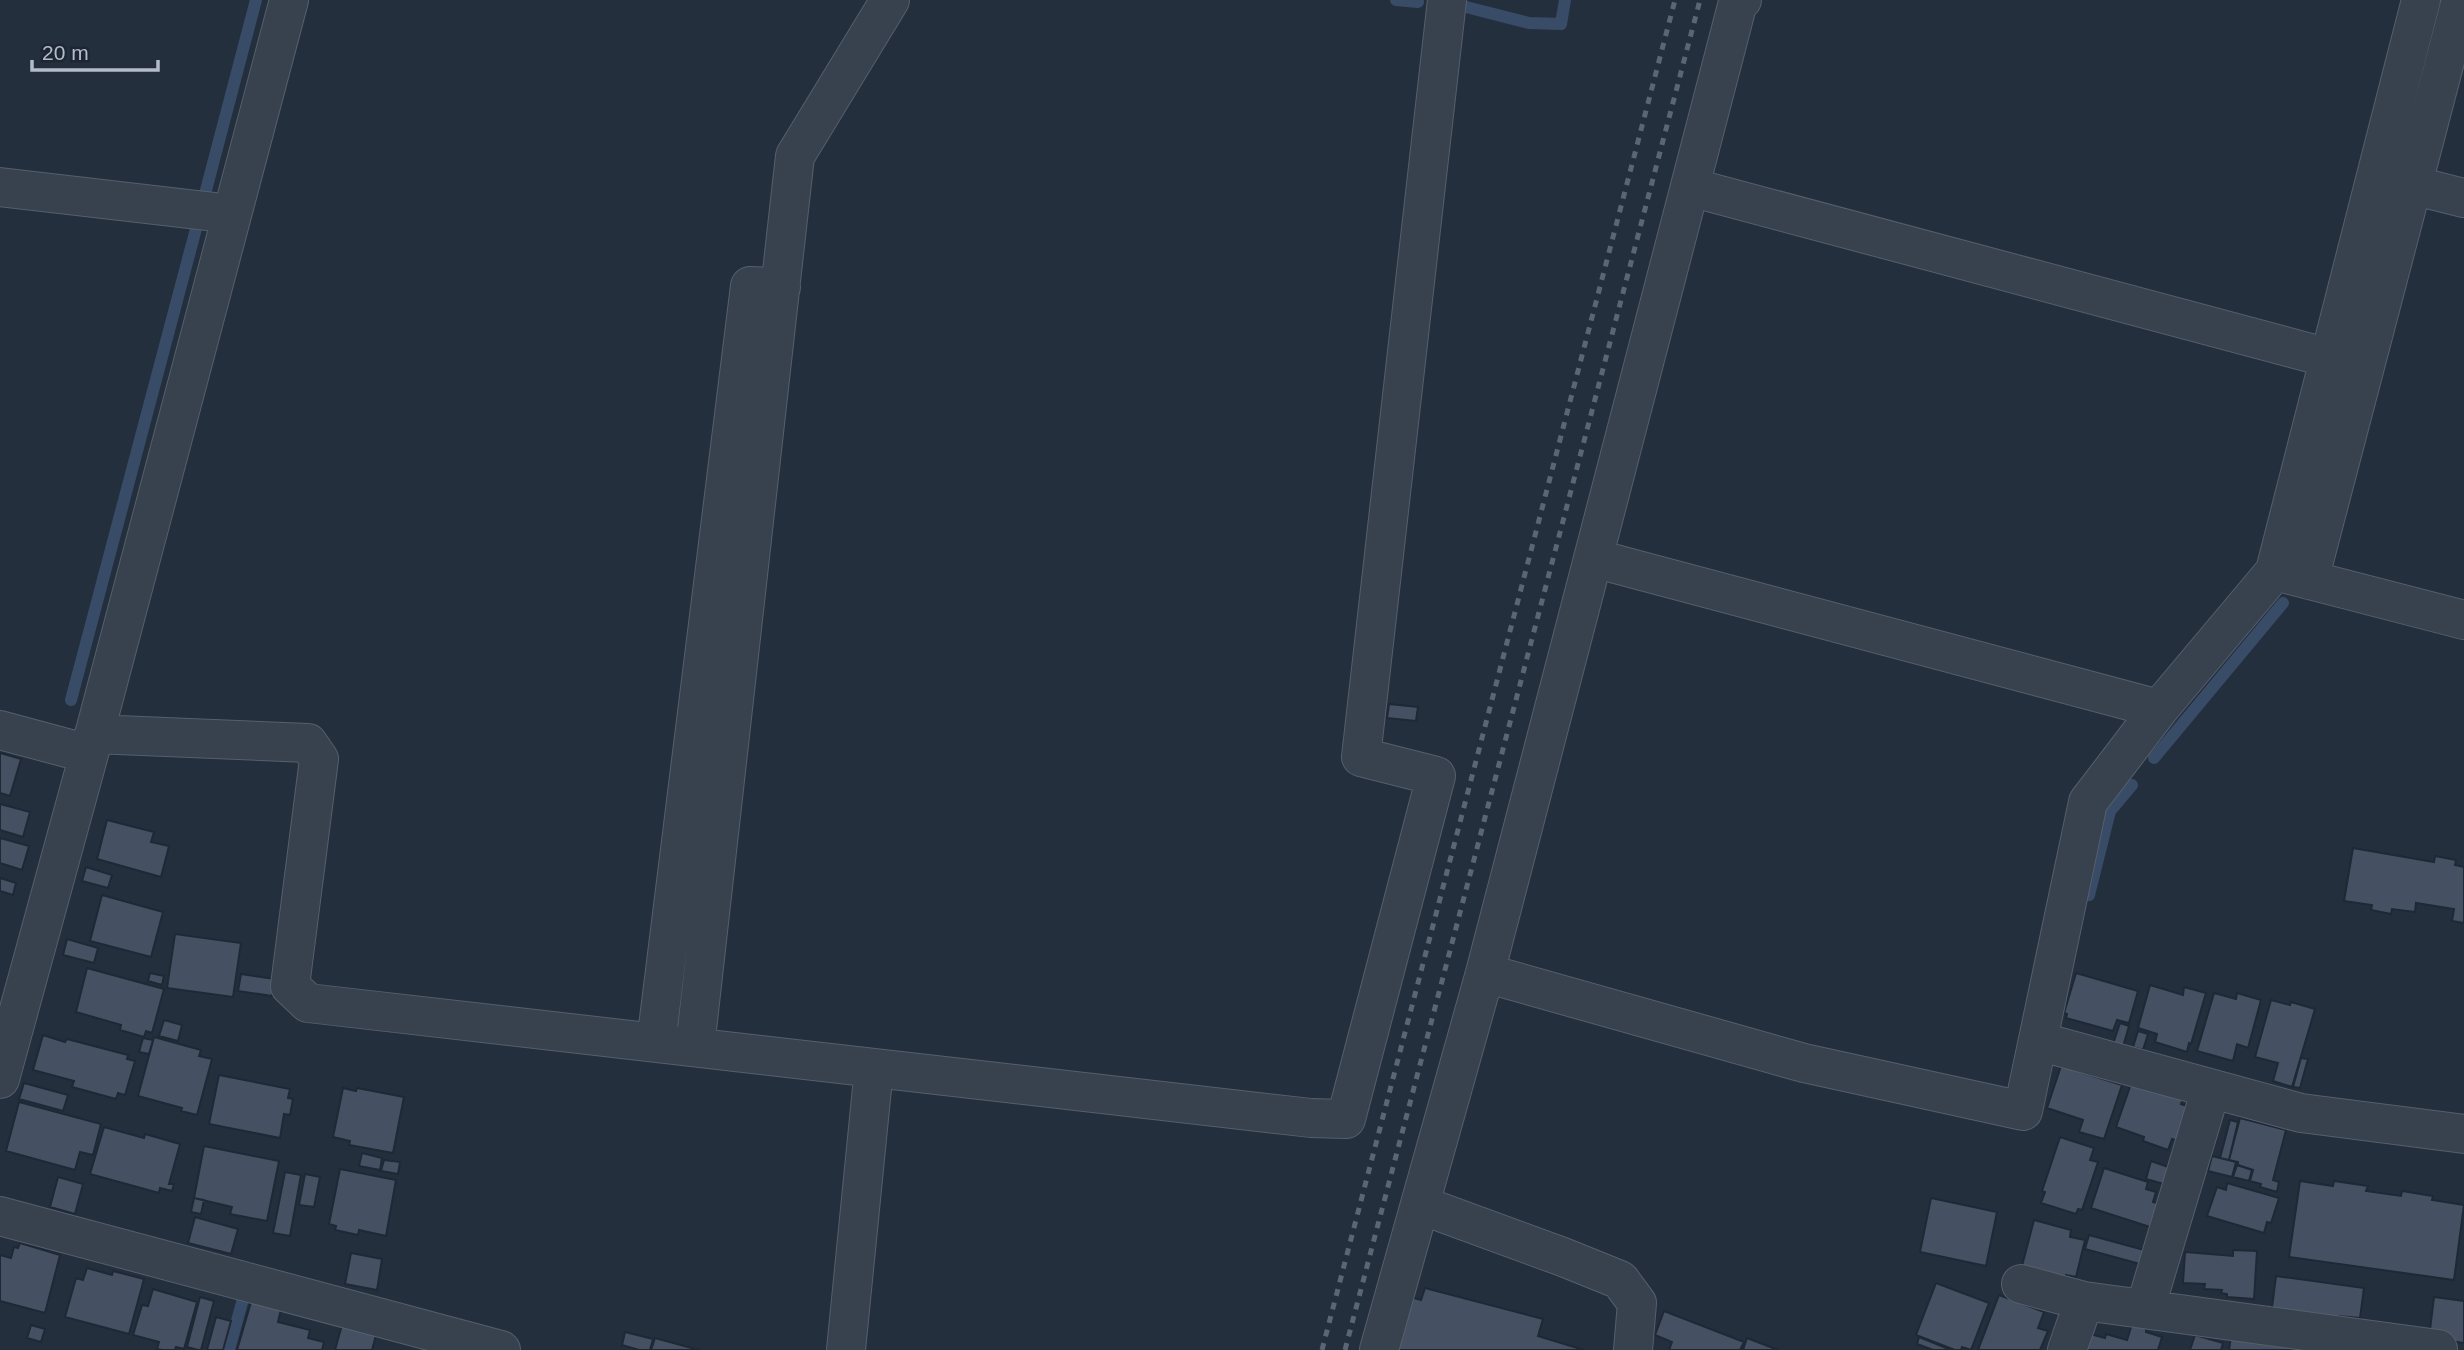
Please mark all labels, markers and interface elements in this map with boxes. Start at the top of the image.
scale bar [32,28,158,72]
text: 20 m [42,41,89,64]

